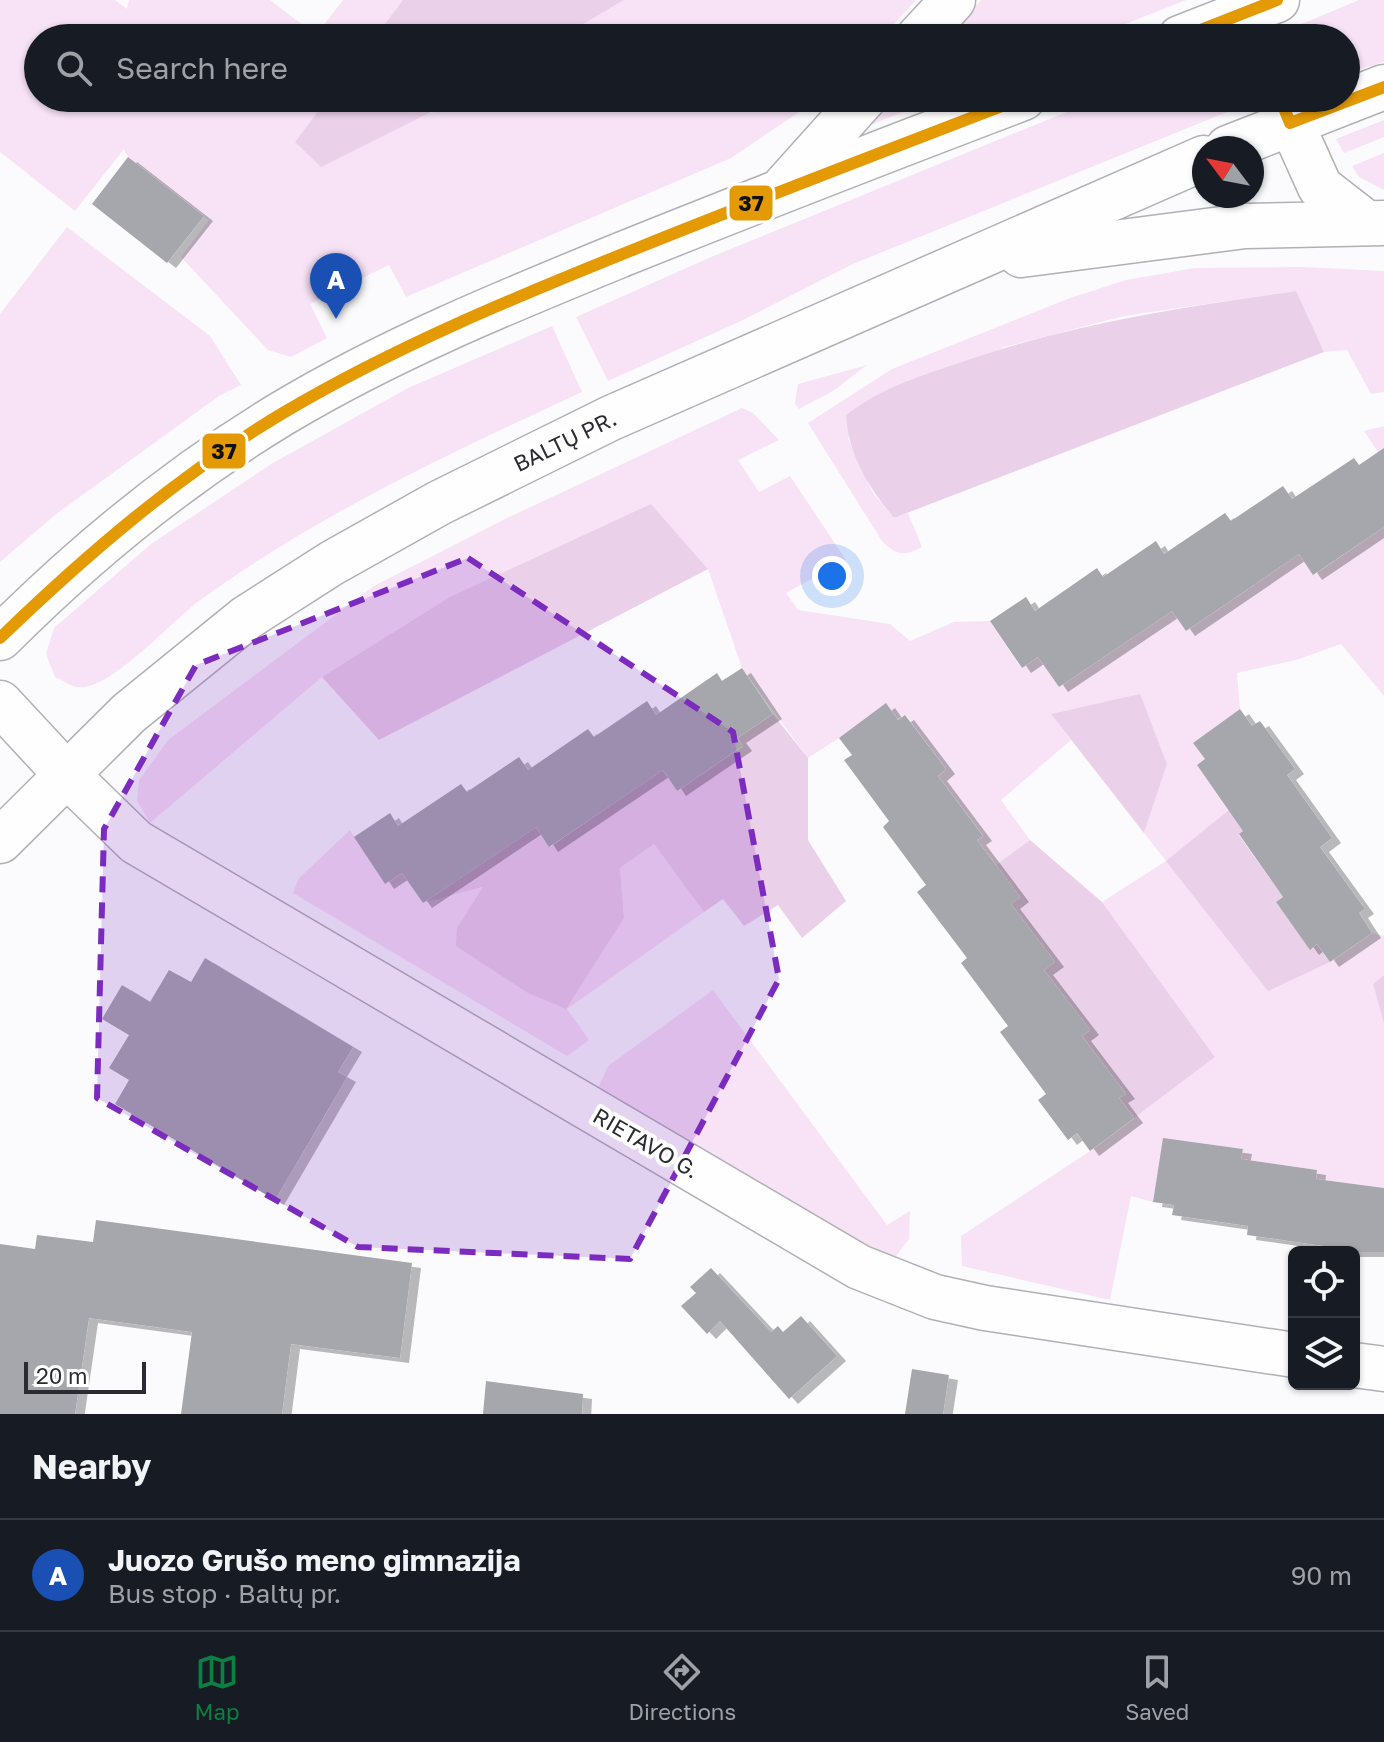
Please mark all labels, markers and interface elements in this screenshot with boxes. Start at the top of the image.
search box [24,24,1360,112]
icon: search [52,46,96,90]
text: Search here [116,50,288,86]
north arrow [1192,136,1264,208]
line badge: 37 [728,184,774,222]
text: 37 [738,189,764,216]
pin: A [310,253,362,319]
street label: BALTŲ PR. [509,404,621,477]
line badge: 37 [201,432,247,470]
text: 37 [211,437,237,464]
your location [812,556,852,596]
street label: RIETAVO G. [588,1101,704,1184]
map controls [1288,1246,1360,1390]
button: locate [1288,1246,1360,1318]
button: layers [1288,1318,1360,1390]
scale bar [24,1358,146,1394]
text: 20 m [36,1362,87,1389]
text: Nearby [32,1446,152,1486]
text: Juozo Grušo meno gimnazija [108,1542,521,1578]
text: A [49,1560,67,1591]
text: 90 m [1291,1560,1352,1591]
text: Bus stop · Baltų pr. [108,1578,341,1609]
tab: Map [195,1650,239,1725]
tab: Directions [629,1650,736,1725]
tab: Saved [1125,1650,1189,1725]

